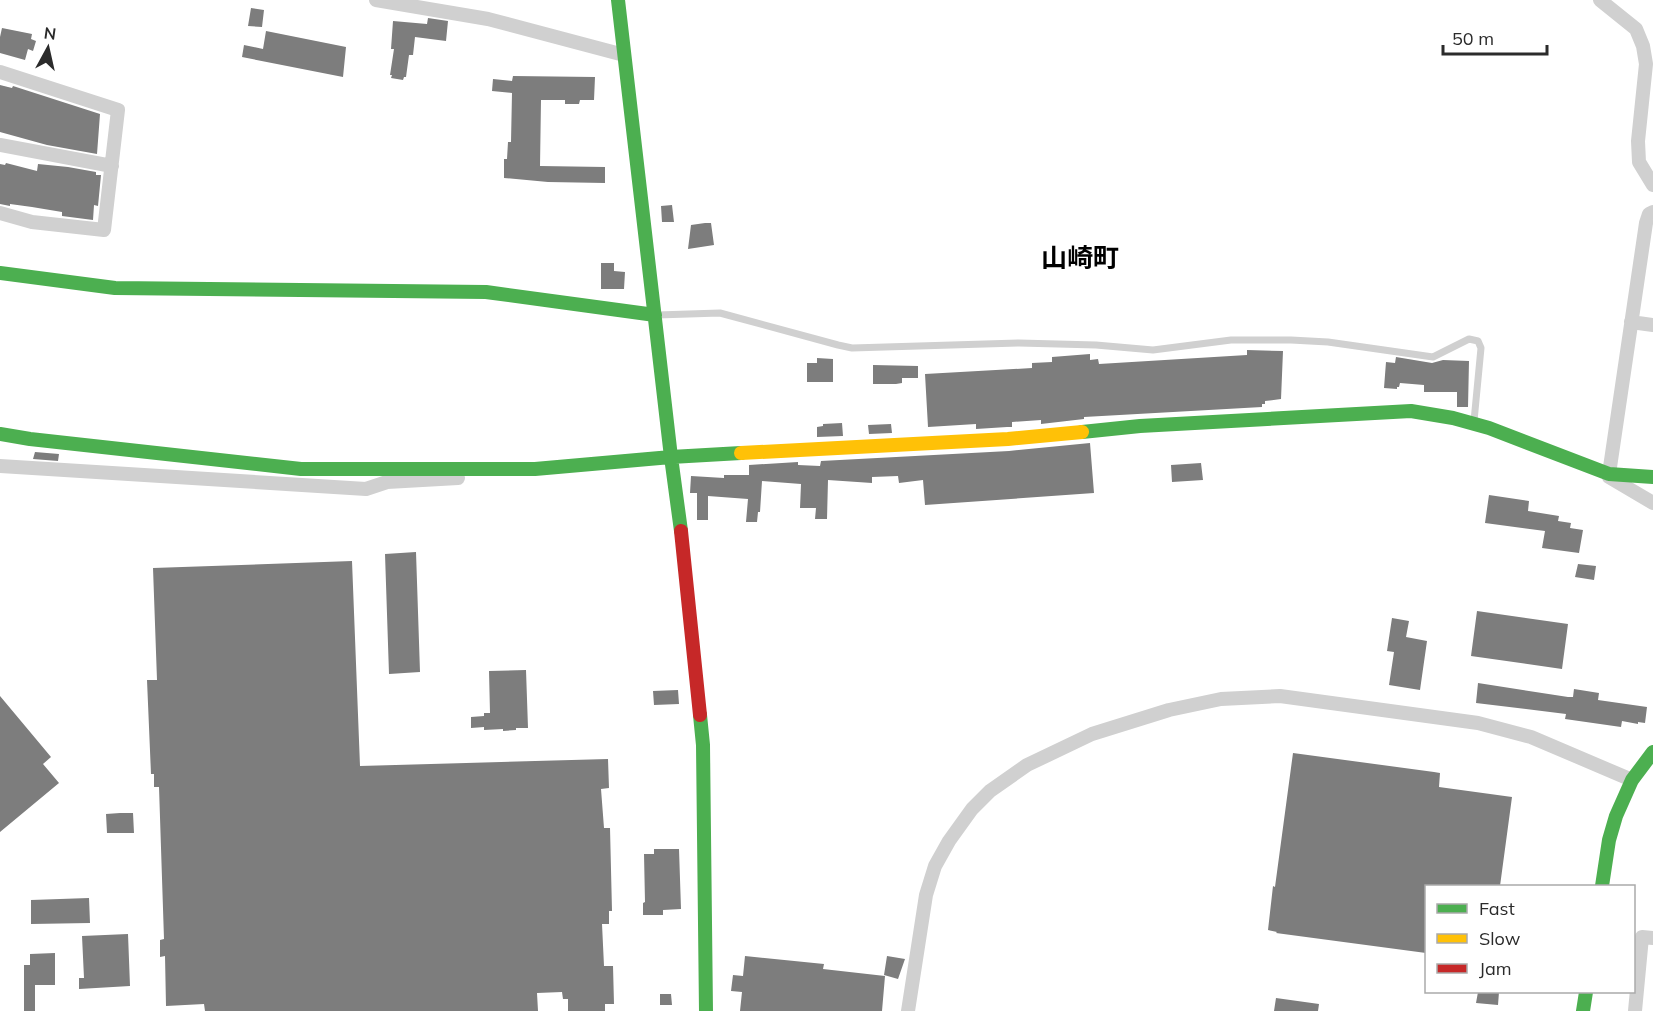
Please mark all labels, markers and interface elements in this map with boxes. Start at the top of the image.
north arrow [18,18,78,78]
scale bar [1443,18,1546,56]
text: N [43,22,57,44]
text: 50 m [1452,27,1494,50]
district label: 山崎町 [1041,241,1119,274]
legend [1425,885,1635,993]
text: Fast [1479,897,1515,920]
text: Slow [1479,927,1521,950]
text: Jam [1479,957,1512,980]

